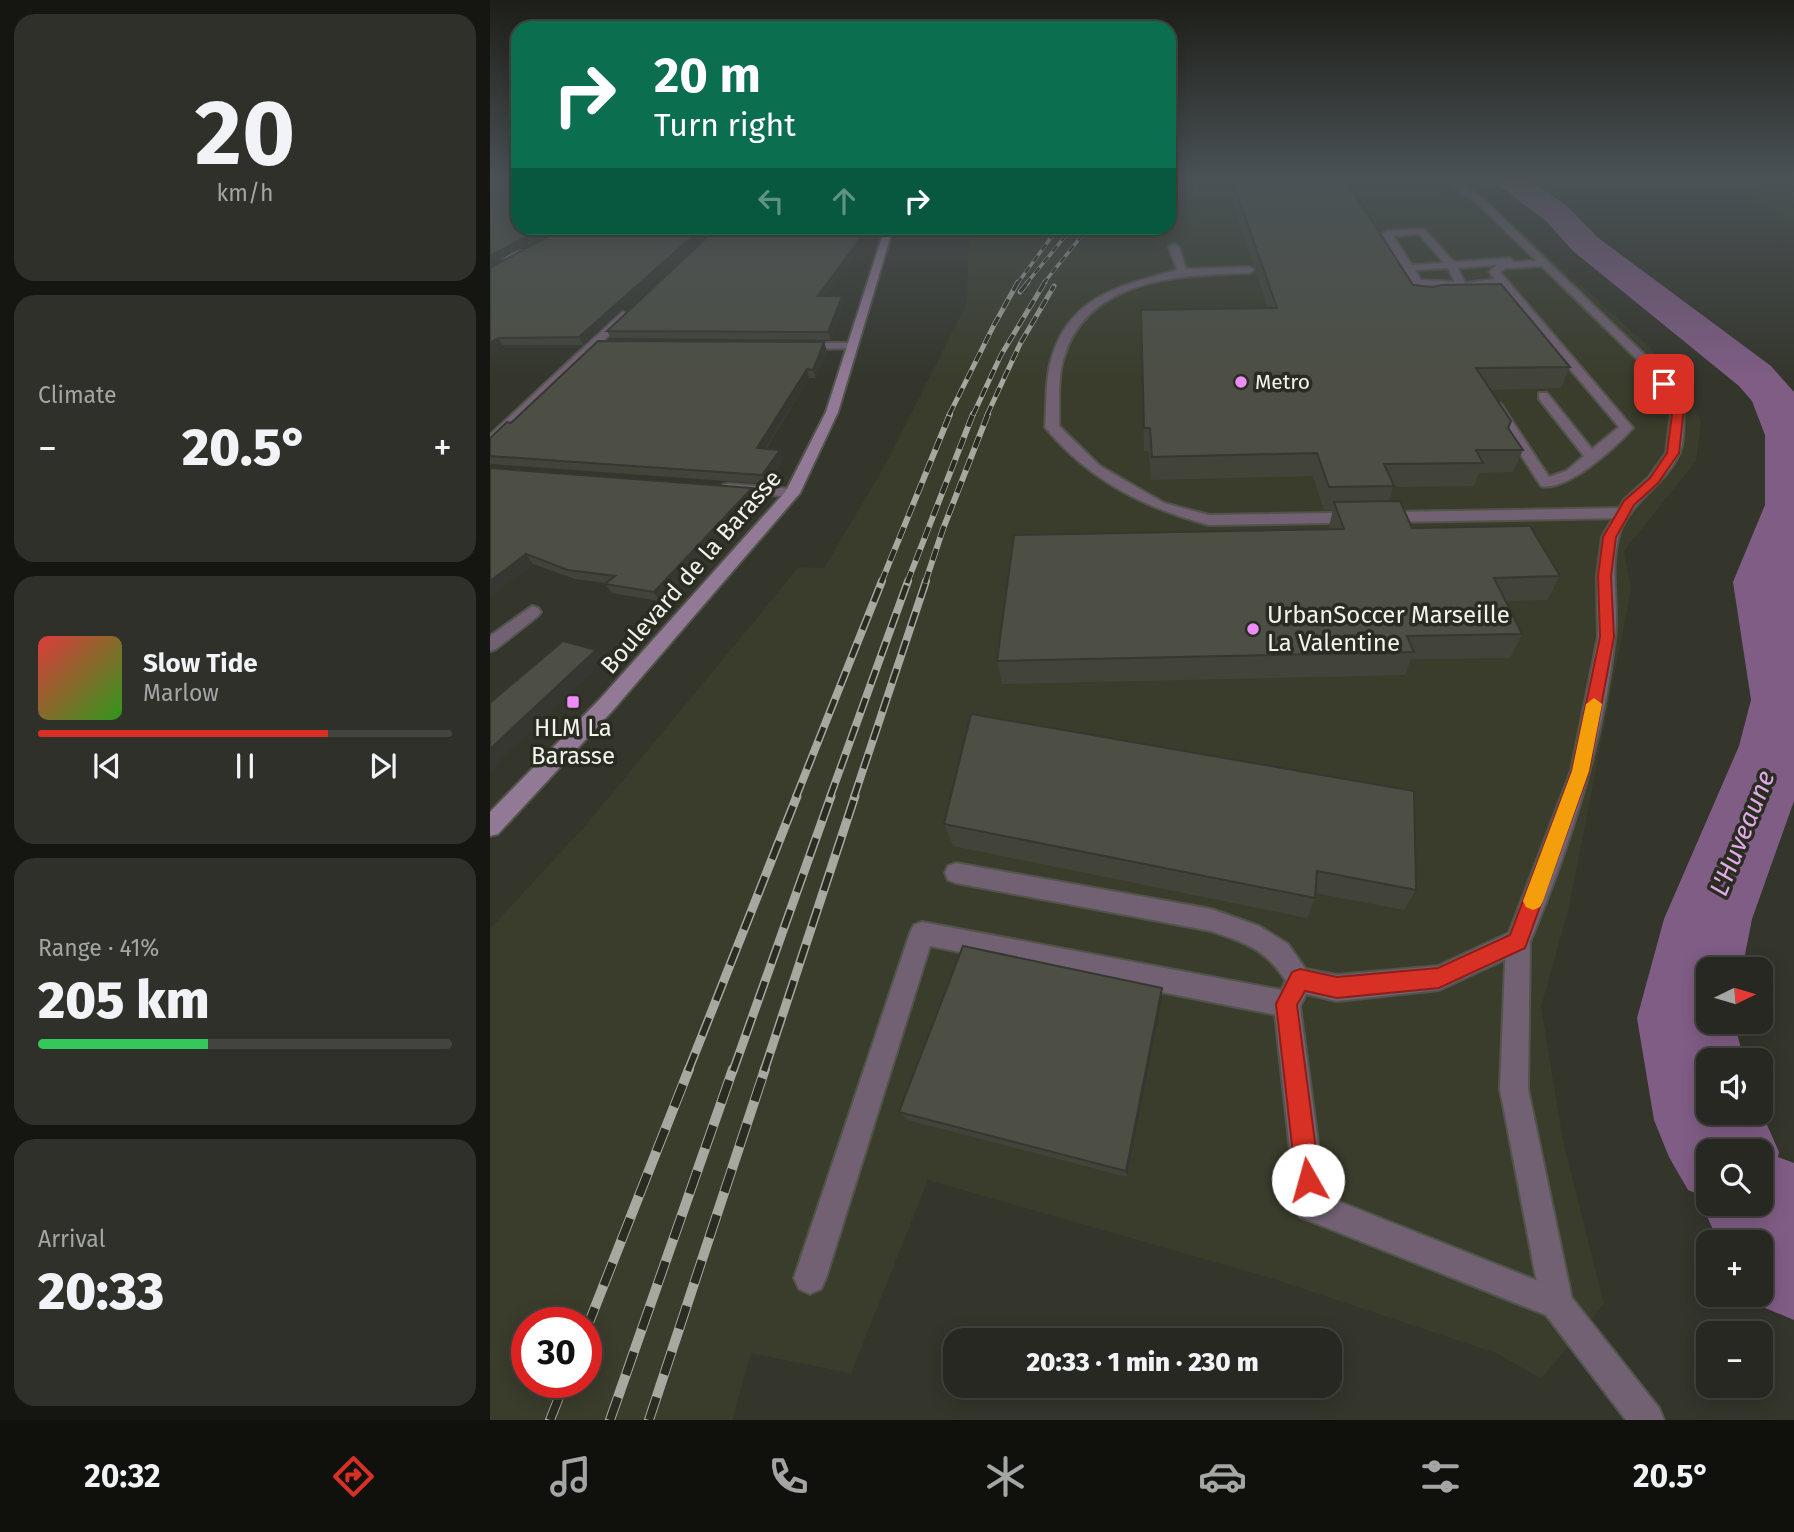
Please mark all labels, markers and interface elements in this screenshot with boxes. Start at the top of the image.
text: 20 m [654,46,761,105]
icon: right [539,49,630,140]
text: 20 [195,79,295,188]
text: Turn right [654,106,796,144]
text: km/h [217,179,273,207]
icon: left [752,182,790,220]
icon: ahead [825,182,863,220]
icon: right [898,182,936,220]
pin [1634,354,1694,414]
icon: arrive [1645,365,1683,403]
place label: Metro [1255,369,1310,395]
marker: Metro [1233,374,1249,390]
text: Climate [38,381,117,409]
text: 20.5° [182,416,308,479]
text: − [38,425,57,471]
text: + [433,425,452,471]
street label: Boulevard de la Barasse [595,465,787,679]
place label: UrbanSoccer Marseille La Valentine [1267,601,1510,657]
marker: UrbanSoccer Marseille La Valentine [1245,621,1261,637]
text: Slow Tide [143,648,258,679]
text: Marlow [143,679,219,707]
marker: HLM La Barasse [565,694,581,710]
place label: HLM La Barasse [531,714,615,770]
icon: previous [88,747,126,785]
icon: pause [226,747,264,785]
icon: next [364,747,402,785]
water label: L'Huveaune [1703,766,1782,900]
text: Range · 41% [38,934,159,962]
north arrow [1696,957,1773,1034]
map controls [1696,957,1773,1398]
text: 205 km [38,969,209,1032]
button: sound [1696,1048,1773,1125]
button: search [1696,1139,1773,1216]
position arrow [1271,1143,1345,1217]
text: Arrival [38,1225,105,1253]
button: + [1696,1230,1773,1307]
text: 20:33 [38,1260,164,1323]
speed limit sign: 30 [511,1307,602,1398]
button: − [1696,1321,1773,1398]
text: 20:33 · 1 min · 230 m [1026,1347,1259,1378]
icon: directions [329,1452,378,1501]
icon: music [546,1452,595,1501]
icon: phone [764,1452,813,1501]
icon: climate [981,1452,1030,1501]
icon: car [1198,1452,1247,1501]
icon: filters [1416,1452,1465,1501]
text: 20:32 [84,1457,161,1495]
text: 20.5° [1633,1457,1710,1495]

